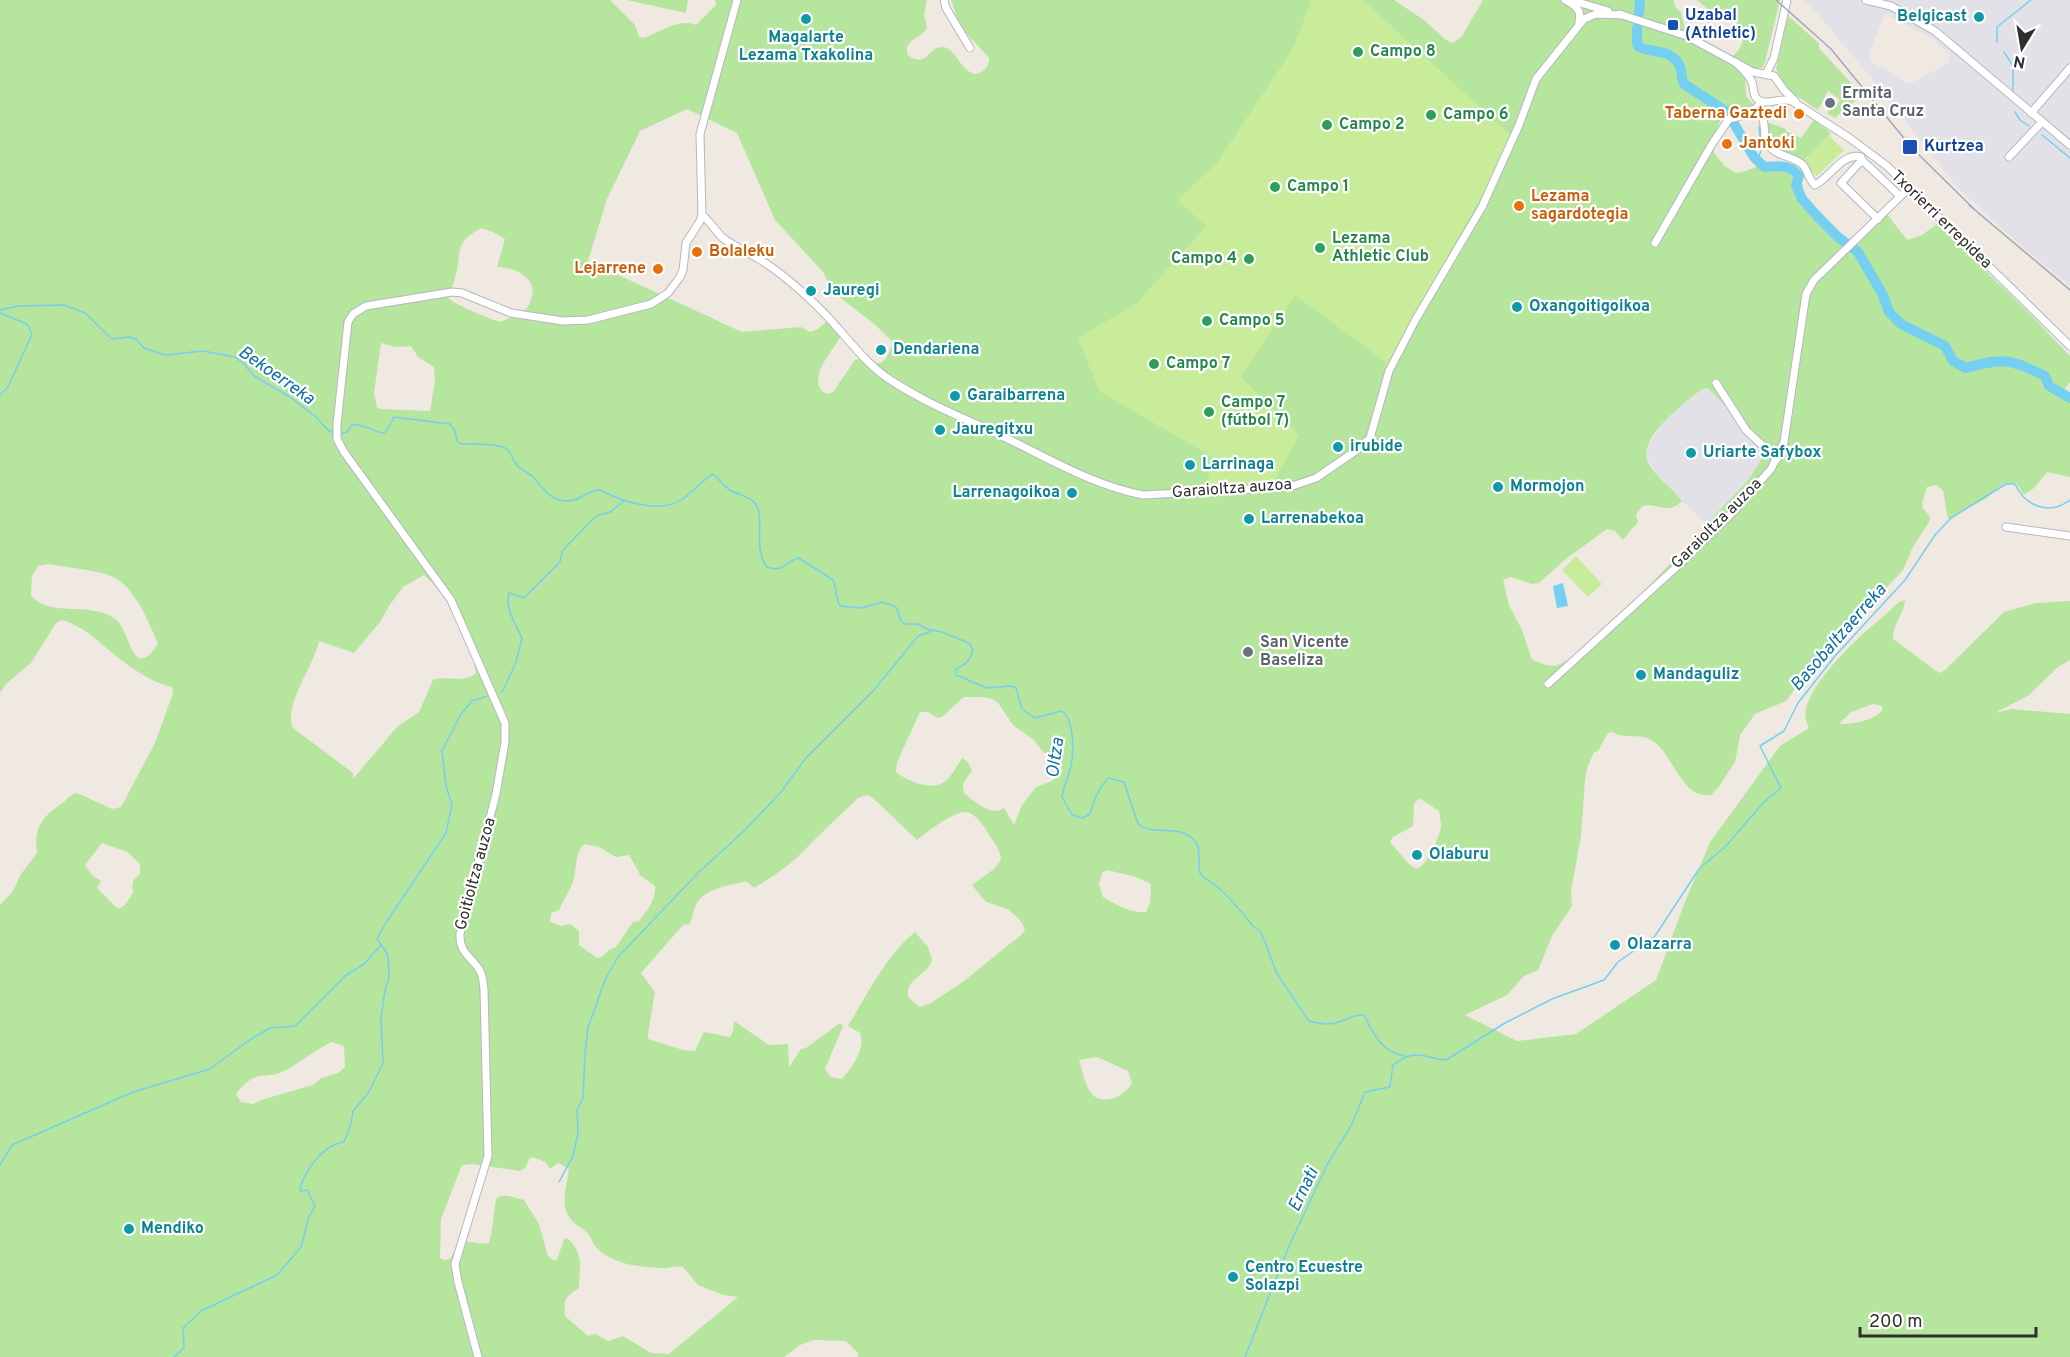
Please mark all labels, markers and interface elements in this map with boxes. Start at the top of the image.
place label: Uzabal (Athletic) [1685,6,1756,44]
place label: Belgicast [1897,7,1967,27]
marker: Belgicast [1972,10,1986,24]
marker: Magalarte Lezama Txakolina [799,12,813,26]
marker: Uzabal (Athletic) [1666,18,1680,32]
north arrow [1992,18,2052,78]
place label: Magalarte Lezama Txakolina [739,28,873,66]
place label: Campo 8 [1370,42,1436,62]
marker: Campo 8 [1351,45,1365,59]
text: N [2012,50,2027,72]
place label: Ermita Santa Cruz [1842,84,1924,122]
marker: Ermita Santa Cruz [1823,96,1837,110]
place label: Taberna Gaztedi [1665,104,1787,124]
place label: Campo 6 [1443,105,1509,125]
marker: Taberna Gaztedi [1792,107,1806,121]
marker: Campo 6 [1424,108,1438,122]
place label: Campo 2 [1339,115,1405,135]
marker: Campo 2 [1320,118,1334,132]
place label: Jantoki [1739,134,1795,154]
marker: Jantoki [1720,137,1734,151]
place label: Kurtzea [1924,137,1984,157]
marker: Kurtzea [1901,138,1919,156]
street label: Txorierri errepidea [1886,167,1996,273]
place label: Campo 1 [1287,177,1349,197]
marker: Campo 1 [1268,180,1282,194]
place label: Lezama sagardotegia [1531,187,1628,225]
marker: Lezama sagardotegia [1512,199,1526,213]
place label: Lezama Athletic Club [1332,229,1429,267]
marker: Lezama Athletic Club [1313,241,1327,255]
place label: Bolaleku [709,242,775,262]
marker: Bolaleku [690,245,704,259]
place label: Campo 4 [1171,249,1237,269]
marker: Campo 4 [1242,252,1256,266]
place label: Lejarrene [574,259,646,279]
marker: Lejarrene [651,262,665,276]
place label: Jauregi [823,281,880,301]
marker: Jauregi [804,284,818,298]
place label: Oxangoitigoikoa [1529,297,1650,317]
marker: Oxangoitigoikoa [1510,300,1524,314]
place label: Campo 5 [1219,311,1285,331]
marker: Campo 5 [1200,314,1214,328]
place label: Dendariena [893,340,979,360]
water label: Bekoerreka [233,341,319,411]
marker: Dendariena [874,343,888,357]
place label: Campo 7 [1166,354,1230,374]
marker: Campo 7 [1147,357,1161,371]
place label: Garaibarrena [967,386,1065,406]
marker: Garaibarrena [948,389,962,403]
place label: Campo 7 (fútbol 7) [1221,393,1289,431]
marker: Campo 7 (fútbol 7) [1202,405,1216,419]
place label: Jauregitxu [952,420,1033,440]
marker: Jauregitxu [933,423,947,437]
place label: irubide [1350,437,1403,457]
marker: irubide [1331,440,1345,454]
place label: Uriarte Safybox [1703,443,1822,463]
marker: Uriarte Safybox [1684,446,1698,460]
place label: Larrinaga [1202,455,1274,475]
marker: Larrinaga [1183,458,1197,472]
street label: Garaioltza auzoa [1667,474,1767,574]
street label: Garaioltza auzoa [1171,475,1293,503]
place label: Mormojon [1510,477,1584,497]
marker: Mormojon [1491,480,1505,494]
place label: Larrenagoikoa [952,483,1060,503]
marker: Larrenagoikoa [1065,486,1079,500]
place label: Larrenabekoa [1261,509,1364,529]
marker: Larrenabekoa [1242,512,1256,526]
water label: Basobaltzaerreka [1786,579,1893,697]
place label: San Vicente Baseliza [1260,633,1349,671]
marker: San Vicente Baseliza [1241,645,1255,659]
place label: Mandaguliz [1653,665,1739,685]
marker: Mandaguliz [1634,668,1648,682]
water label: Oltza [1042,736,1070,780]
street label: Goitioltza auzoa [451,815,501,933]
place label: Olaburu [1429,845,1489,865]
marker: Olaburu [1410,848,1424,862]
place label: Olazarra [1627,935,1692,955]
marker: Olazarra [1608,938,1622,952]
water label: Ernati [1284,1163,1325,1216]
place label: Mendiko [141,1219,204,1239]
marker: Mendiko [122,1222,136,1236]
place label: Centro Ecuestre Solazpi [1245,1258,1363,1296]
marker: Centro Ecuestre Solazpi [1226,1270,1240,1284]
scale bar [1860,1300,2036,1338]
text: 200 m [1869,1311,1922,1334]

